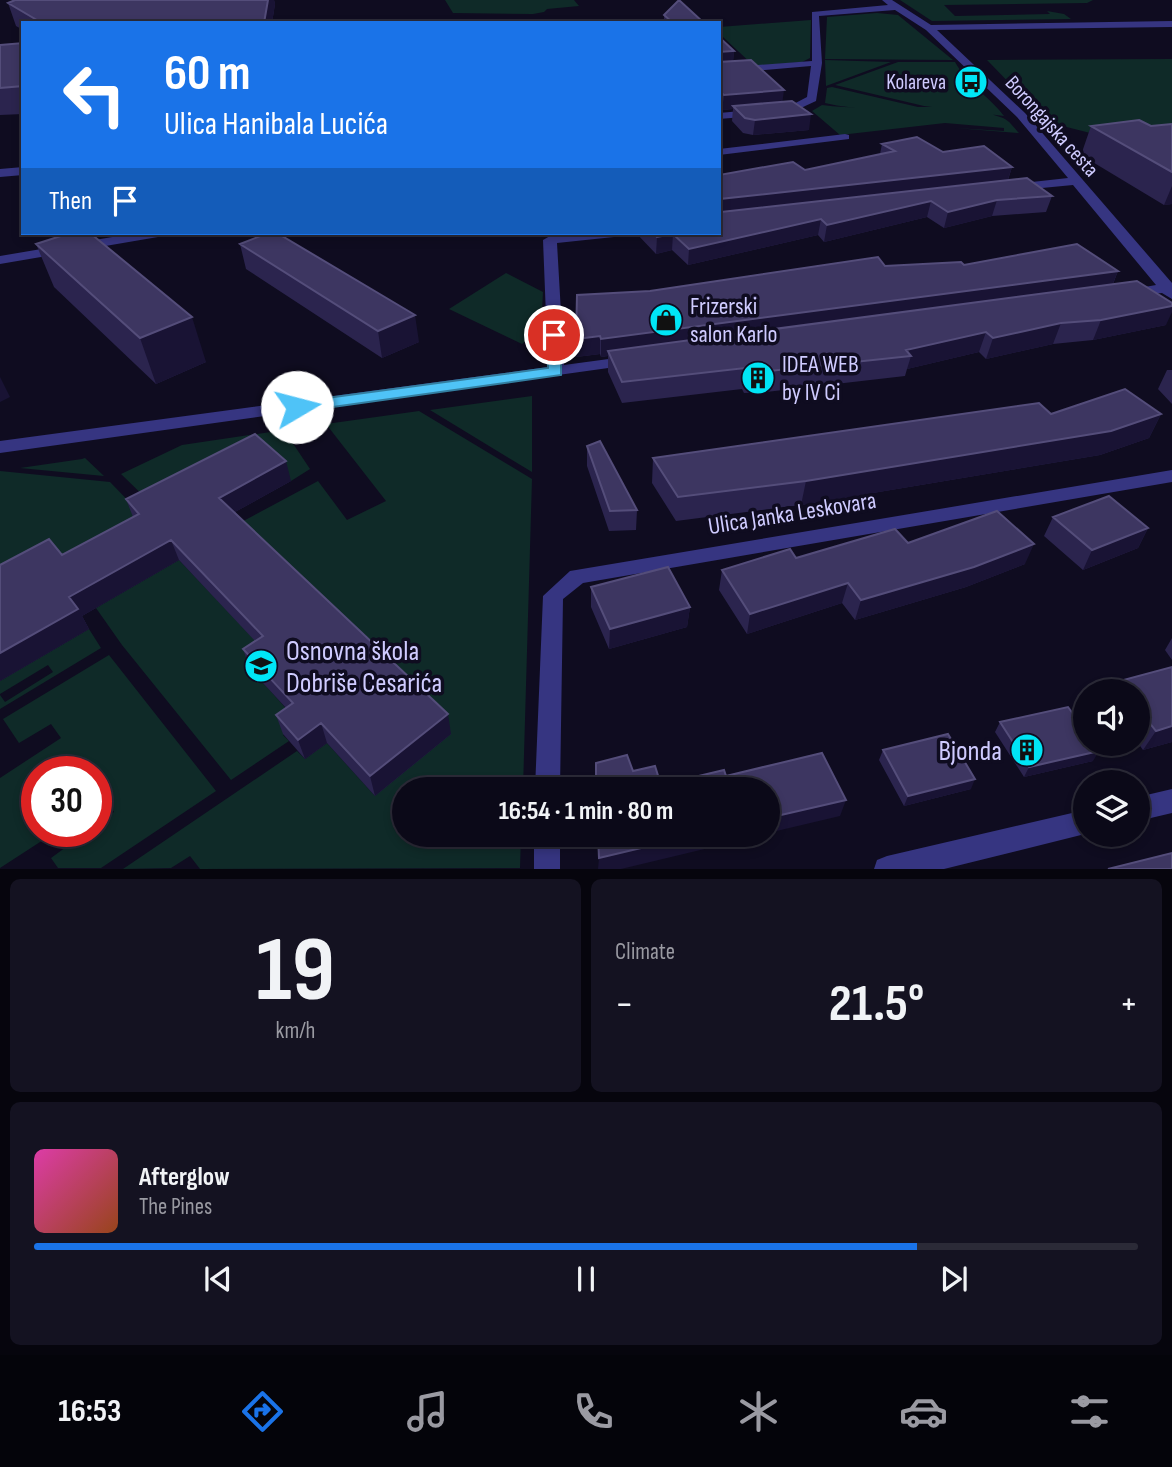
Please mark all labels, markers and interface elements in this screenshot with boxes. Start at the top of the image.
text: 60 m [164,45,251,104]
icon: left [49,49,140,140]
bus stop icon: Kolareva [952,63,990,101]
place label: Kolareva [886,70,946,95]
street label: Borongajska cesta [1000,71,1103,182]
text: Ulica Hanibala Lucića [164,105,388,144]
icon: arrive [106,182,144,220]
text: Then [49,186,92,217]
place label: Frizerski salon Karlo [690,292,778,349]
shop icon: Frizerski salon Karlo [647,301,685,339]
pin [524,305,584,365]
icon: arrive [535,316,573,354]
place label: IDEA WEB by IV Ci [782,350,859,407]
building icon: IDEA WEB by IV Ci [739,359,777,397]
position arrow [260,370,334,444]
street label: Ulica Janka Leskovara [706,486,878,541]
place label: Osnovna škola Dobriše Cesarića [286,635,442,700]
school or university icon: Osnovna škola Dobriše Cesarića [242,647,280,685]
map controls [1073,679,1150,847]
button: sound [1073,679,1150,756]
building icon: Bjonda [1008,731,1046,769]
place label: Bjonda [938,735,1002,768]
speed limit sign: 30 [21,756,112,847]
button: layers [1073,770,1150,847]
text: 16:54 · 1 min · 80 m [499,796,673,827]
text: 19 [256,917,335,1026]
text: Climate [615,938,675,966]
text: 21.5° [829,973,924,1036]
text: − [615,982,634,1027]
text: + [1119,982,1138,1027]
text: km/h [276,1017,315,1045]
text: Afterglow [139,1162,230,1193]
text: The Pines [139,1193,212,1221]
icon: previous [199,1260,237,1298]
icon: pause [567,1260,605,1298]
icon: next [935,1260,973,1298]
icon: directions [238,1387,287,1436]
icon: music [403,1387,452,1436]
icon: phone [569,1387,618,1436]
icon: climate [734,1387,783,1436]
icon: car [899,1387,948,1436]
icon: filters [1065,1387,1114,1436]
text: 16:53 [58,1392,121,1431]

